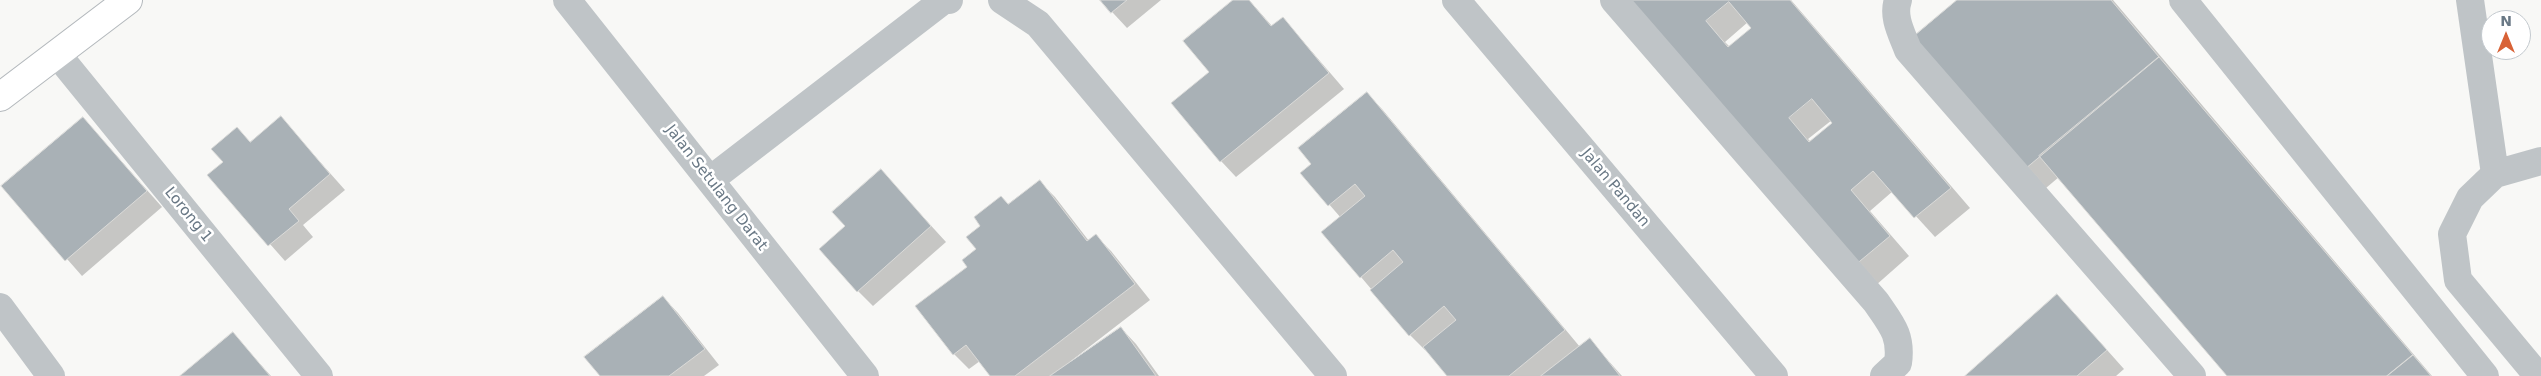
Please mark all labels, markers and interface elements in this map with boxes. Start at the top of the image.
north arrow [2481,10,2531,60]
text: N [2500,13,2512,29]
street label: Jalan Setulang Darat [661,122,771,254]
street label: Jalan Pandan [1577,145,1653,231]
street label: Lorong 1 [160,184,216,246]

